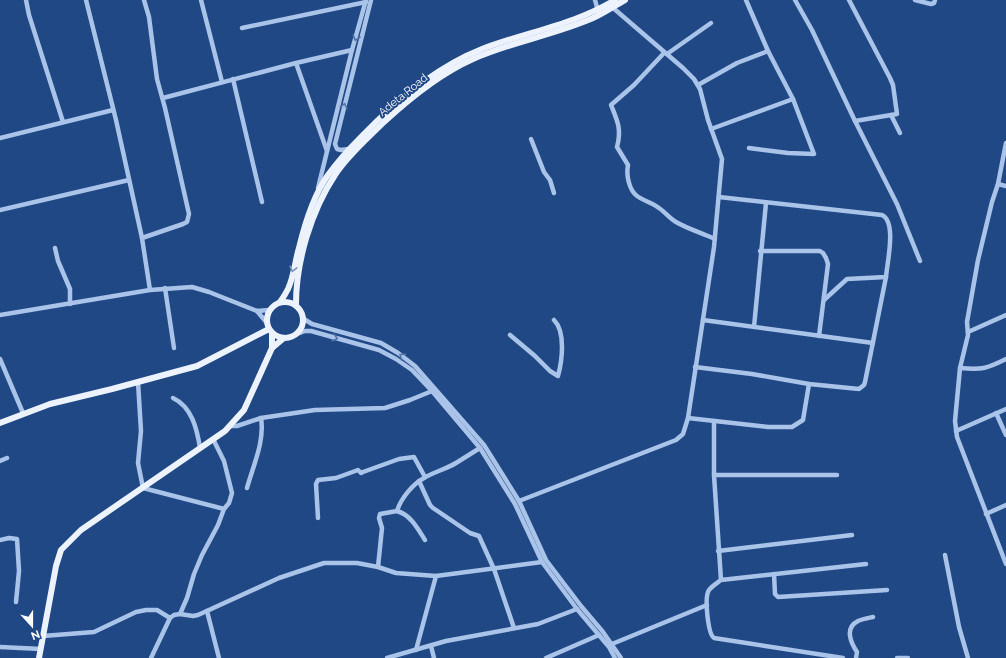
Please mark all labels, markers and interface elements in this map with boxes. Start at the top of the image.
one-way arrow [352,34,361,41]
street label: Adeta Road [376,71,430,119]
one-way arrow [339,103,348,110]
one-way arrow [290,266,298,272]
one-way arrow [331,333,338,342]
one-way arrow [400,354,407,361]
north arrow [12,606,52,646]
text: N [29,627,42,642]

